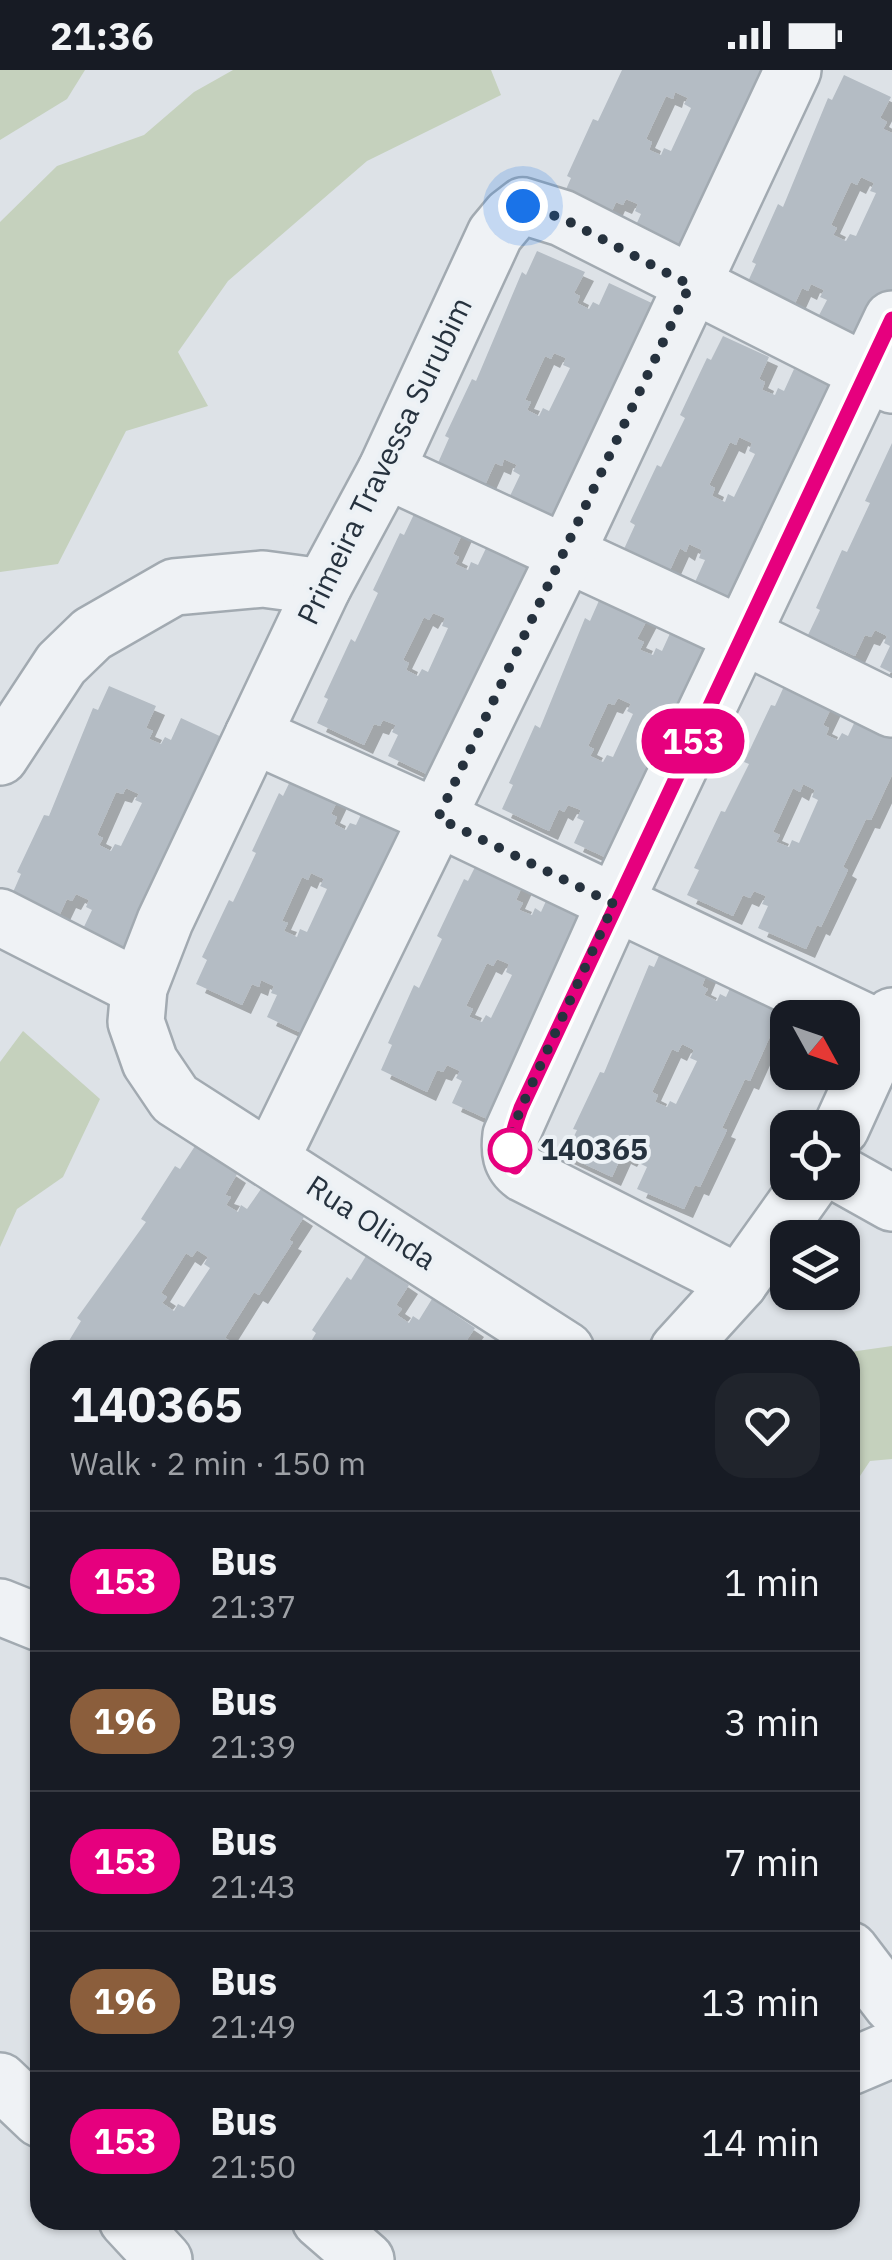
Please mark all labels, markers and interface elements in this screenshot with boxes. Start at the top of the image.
text: 21:36 [50,11,154,60]
your location [498,181,548,231]
street label: Primeira Travessa Surubim [287,290,480,631]
line badge: 153 [636,708,750,774]
text: 153 [661,718,725,764]
north arrow [770,1000,860,1090]
map controls [770,1000,860,1310]
button: locate [770,1110,860,1200]
marker: 140365 [489,1129,531,1171]
place label: 140365 [540,1129,648,1168]
street label: Rua Olinda [300,1165,444,1278]
button: layers [770,1220,860,1310]
text: 140365 [70,1373,243,1435]
button: heart [715,1373,820,1478]
text: Walk · 2 min · 150 m [70,1442,366,1484]
text: Bus [210,1536,277,1585]
text: 1 min [724,1557,820,1606]
text: 153 [93,1558,157,1604]
text: 21:37 [210,1585,296,1627]
text: Bus [210,1676,277,1725]
text: 3 min [724,1697,820,1746]
text: 196 [93,1698,157,1744]
text: 21:39 [210,1725,296,1767]
text: Bus [210,1816,277,1865]
text: 7 min [724,1837,820,1886]
text: 153 [93,1838,157,1884]
text: 21:43 [210,1865,296,1907]
text: Bus [210,1956,277,2005]
text: 13 min [701,1977,820,2026]
text: 196 [93,1978,157,2024]
text: 21:49 [210,2005,296,2047]
text: Bus [210,2096,277,2145]
text: 14 min [701,2117,820,2166]
text: 153 [93,2118,157,2164]
text: 21:50 [210,2145,296,2187]

